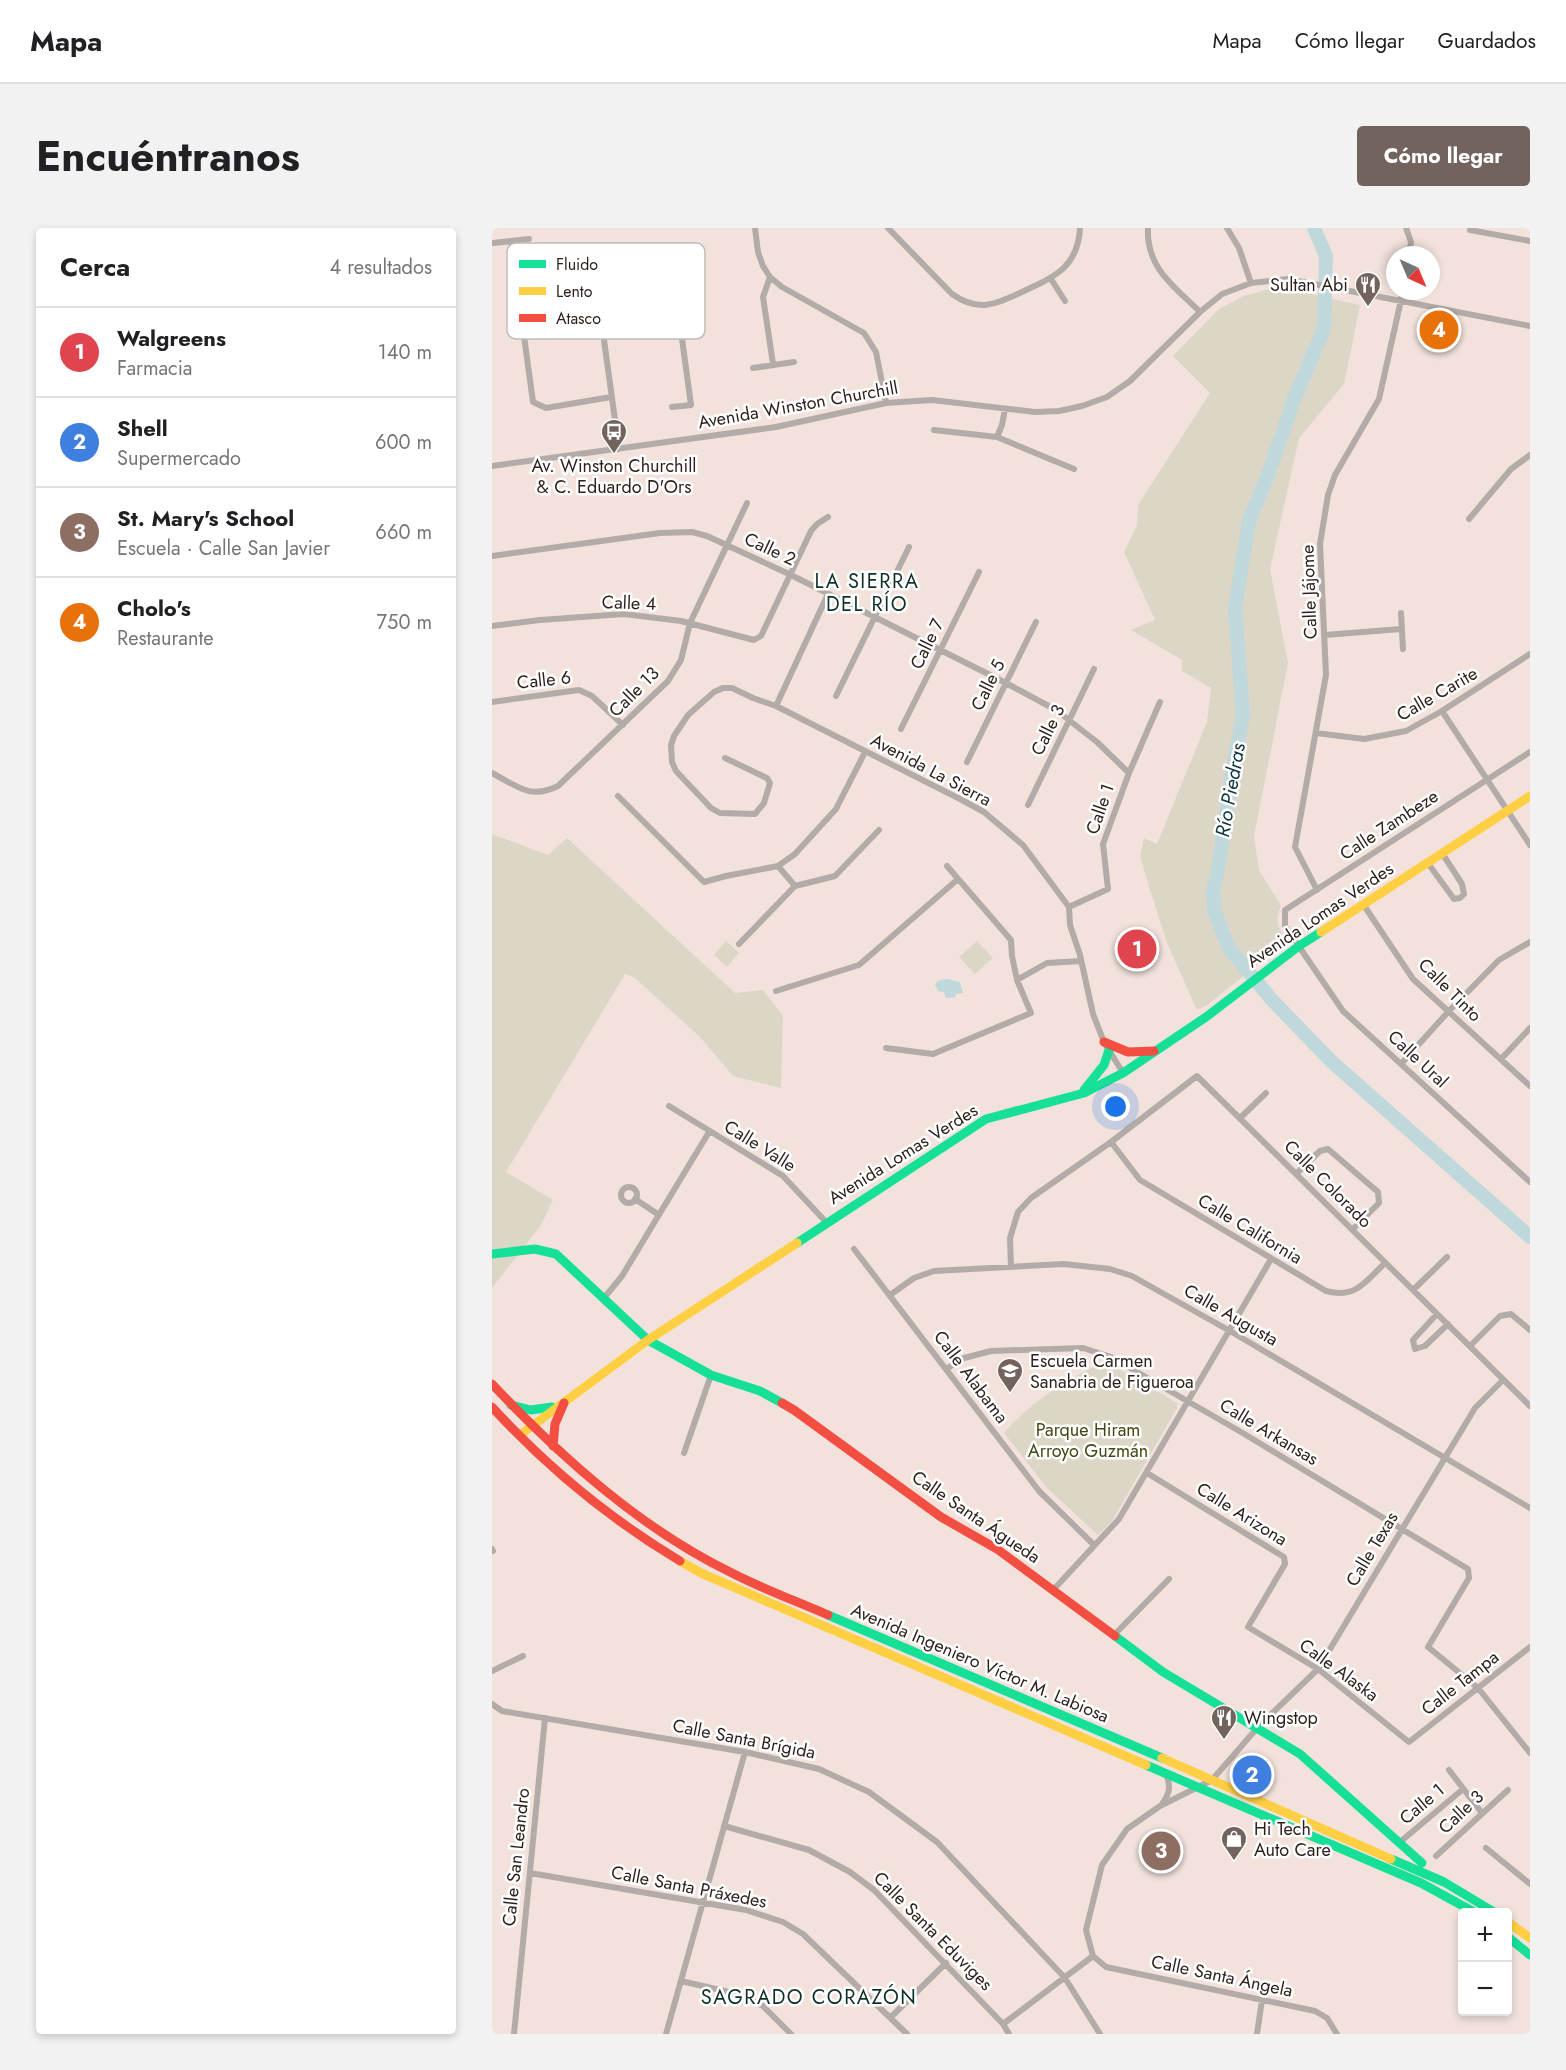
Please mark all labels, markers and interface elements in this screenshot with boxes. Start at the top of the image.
text: Mapa [30,21,102,62]
text: Mapa [1212,26,1262,56]
text: Cómo llegar [1295,26,1404,56]
text: Guardados [1437,26,1536,56]
text: Encuéntranos [36,126,300,187]
button: Cómo llegar [1357,126,1530,186]
legend [507,243,705,339]
north arrow [1386,246,1440,300]
text: Cerca [60,248,130,286]
text: 4 resultados [330,253,432,282]
text: Fluido [556,253,598,276]
restaurant icon: Sultan Abi [1353,270,1383,308]
place label: Sultan Abi [1270,272,1348,298]
text: Lento [556,280,593,303]
text: Atasco [556,307,601,330]
pin: 4 [1420,308,1458,352]
text: Walgreens [117,322,226,354]
text: 1 [74,338,85,367]
text: 140 m [378,338,432,367]
text: Farmacia [117,354,192,383]
street label: Avenida Winston Churchill [696,375,900,435]
text: Shell [117,412,168,444]
bus stop icon: Av. Winston Churchill & C. Eduardo D'Ors [599,417,629,455]
text: 2 [73,428,86,457]
text: 600 m [375,428,432,457]
text: Supermercado [117,444,241,473]
place label: Av. Winston Churchill & C. Eduardo D'Ors [532,453,696,500]
text: St. Mary's School [117,502,294,534]
text: 3 [73,518,86,547]
text: 660 m [375,518,432,547]
street label: Calle 2 [740,526,800,572]
text: Escuela · Calle San Javier [117,534,330,563]
street label: Calle Jájome [1294,544,1324,640]
district label: LA SIERRA DEL RÍO [815,567,919,619]
street label: Calle 4 [601,589,657,617]
text: Cholo's [117,592,191,624]
text: 4 [73,608,86,637]
text: 750 m [377,608,432,637]
street label: Calle 7 [904,614,951,674]
text: Restaurante [117,624,214,653]
street label: Calle 5 [964,655,1012,715]
street label: Calle Carite [1392,660,1482,728]
street label: Calle 13 [603,661,665,723]
street label: Calle 6 [516,664,572,696]
street label: Calle 3 [1025,700,1072,760]
street label: Avenida La Sierra [866,727,996,813]
water label: Río Piedras [1208,741,1253,839]
street label: Calle 1 [1079,780,1121,838]
street label: Calle Zambeze [1335,783,1443,867]
street label: Avenida Lomas Verdes [1241,856,1399,974]
pin: 1 [1118,926,1156,972]
street label: Calle Tinto [1412,952,1488,1028]
street label: Calle Ural [1382,1024,1454,1094]
your location [1101,1092,1130,1121]
street label: Avenida Lomas Verdes [823,1097,983,1211]
street label: Calle Valle [719,1114,801,1178]
street label: Calle Colorado [1278,1134,1378,1234]
street label: Calle California [1193,1188,1307,1270]
street label: Calle Augusta [1179,1278,1283,1352]
street label: Calle Alabama [927,1325,1015,1429]
place label: Escuela Carmen Sanabria de Figueroa [1030,1348,1194,1395]
school or university icon: Escuela Carmen Sanabria de Figueroa [995,1356,1025,1394]
street label: Calle Arkansas [1215,1392,1323,1472]
park label: Parque Hiram Arroyo Guzmán [1028,1417,1148,1464]
street label: Calle Santa Águeda [907,1464,1045,1570]
street label: Calle Arizona [1192,1476,1292,1552]
street label: Calle Texas [1339,1507,1405,1591]
street label: Avenida Ingeniero Víctor M. Labiosa [847,1597,1113,1729]
street label: Calle Alaska [1294,1632,1384,1708]
street label: Calle Tampa [1416,1644,1504,1722]
restaurant icon: Wingstop [1209,1703,1239,1741]
place label: Wingstop [1244,1705,1318,1731]
street label: Calle Santa Brígida [670,1712,818,1766]
pin: 2 [1232,1752,1272,1798]
street label: Calle 1 [1394,1777,1450,1831]
street label: Calle 3 [1432,1784,1490,1840]
street label: Calle San Leandro [496,1786,536,1927]
place label: Hi Tech Auto Care [1254,1816,1331,1863]
shop icon: Hi Tech Auto Care [1219,1824,1249,1862]
pin: 3 [1142,1828,1180,1874]
street label: Calle Santa Práxedes [609,1859,769,1915]
street label: Calle Santa Eduviges [867,1865,999,1997]
map controls [1458,1908,1512,2016]
button: + [1458,1908,1512,1962]
street label: Calle Santa Ángela [1149,1948,1295,2004]
button: − [1458,1962,1512,2016]
district label: SAGRADO CORAZÓN [701,1983,917,2012]

